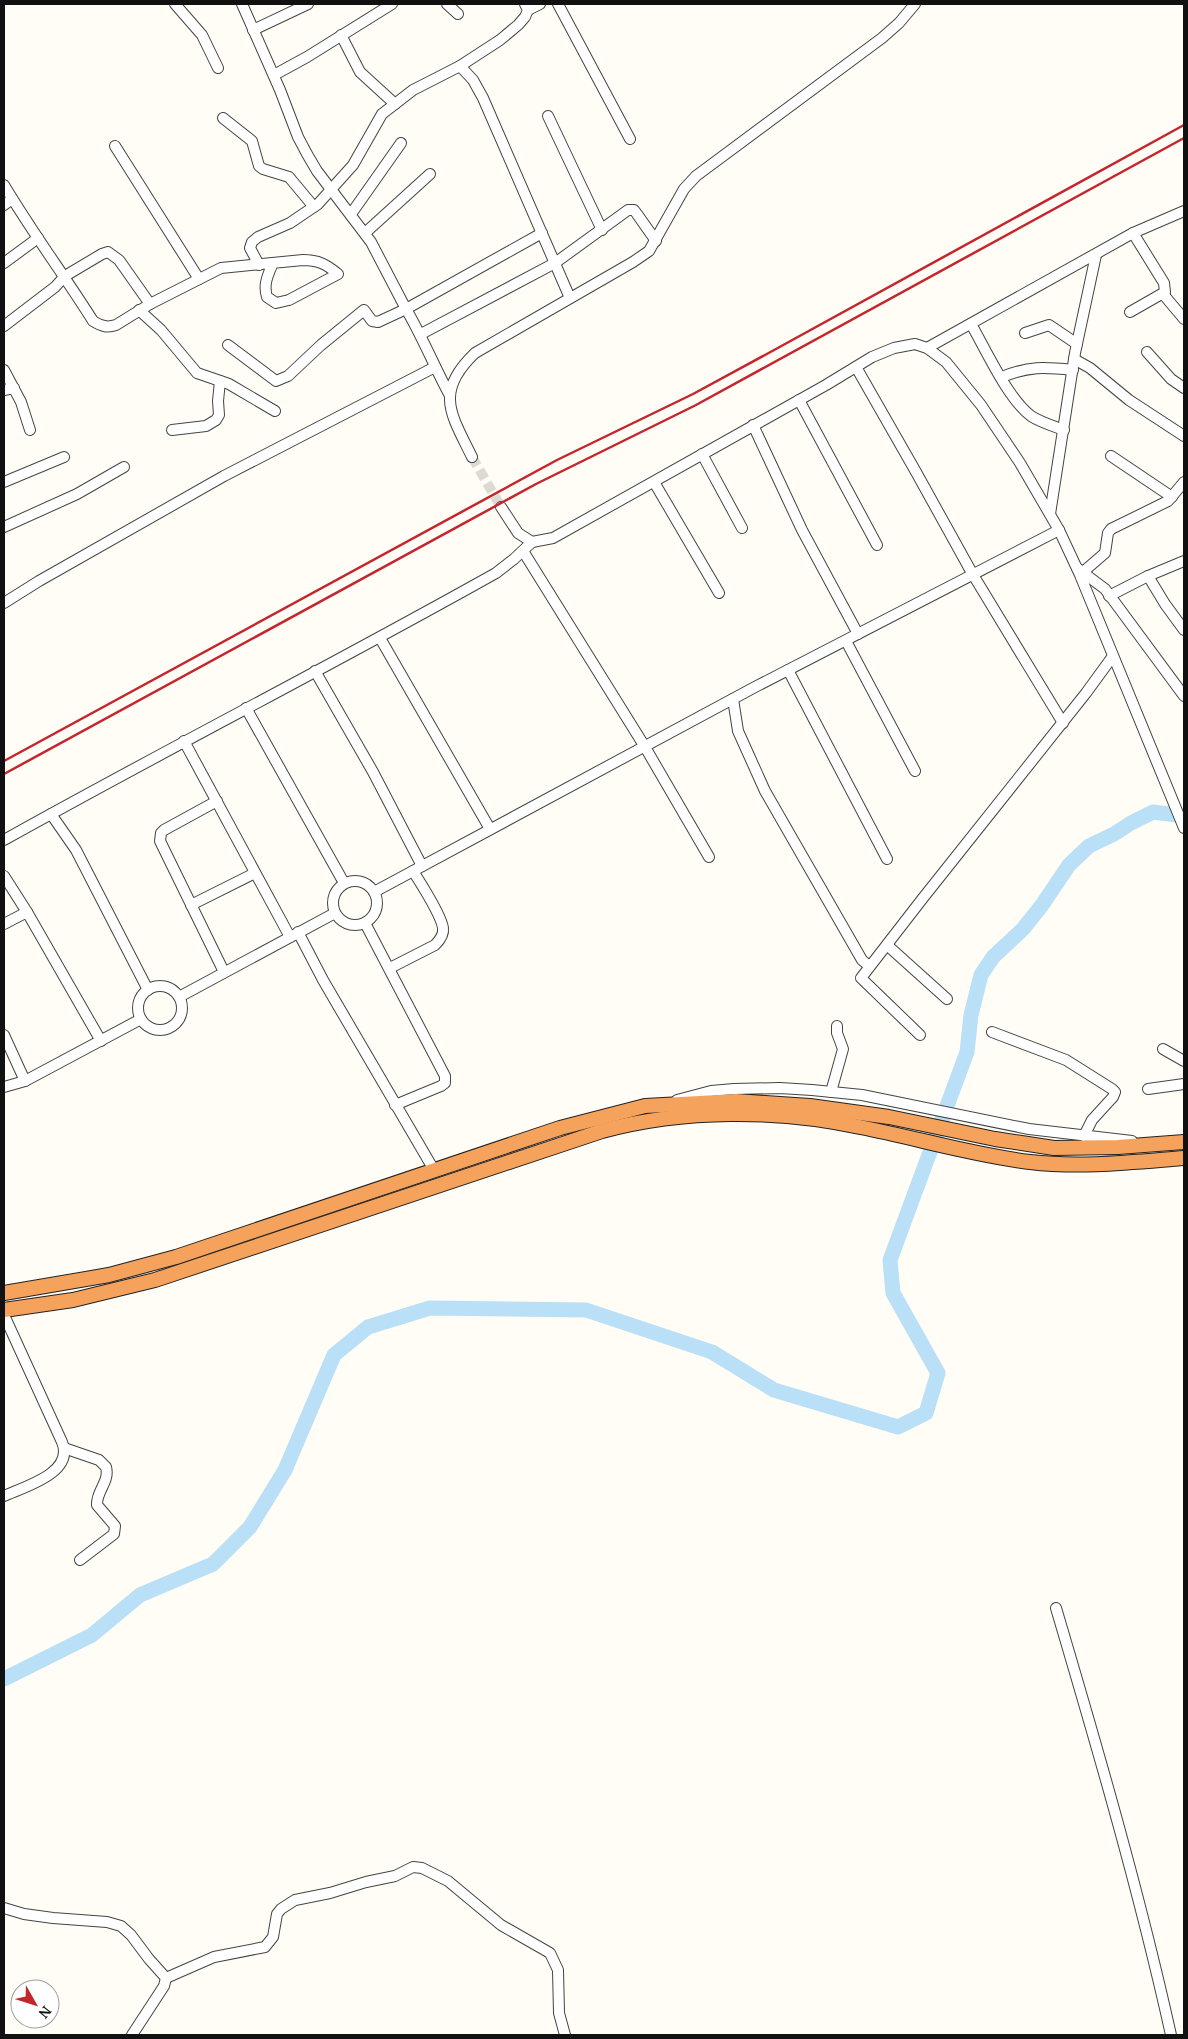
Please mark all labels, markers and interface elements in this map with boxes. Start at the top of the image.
north arrow [10,1979,60,2029]
text: N [35,2002,56,2023]

